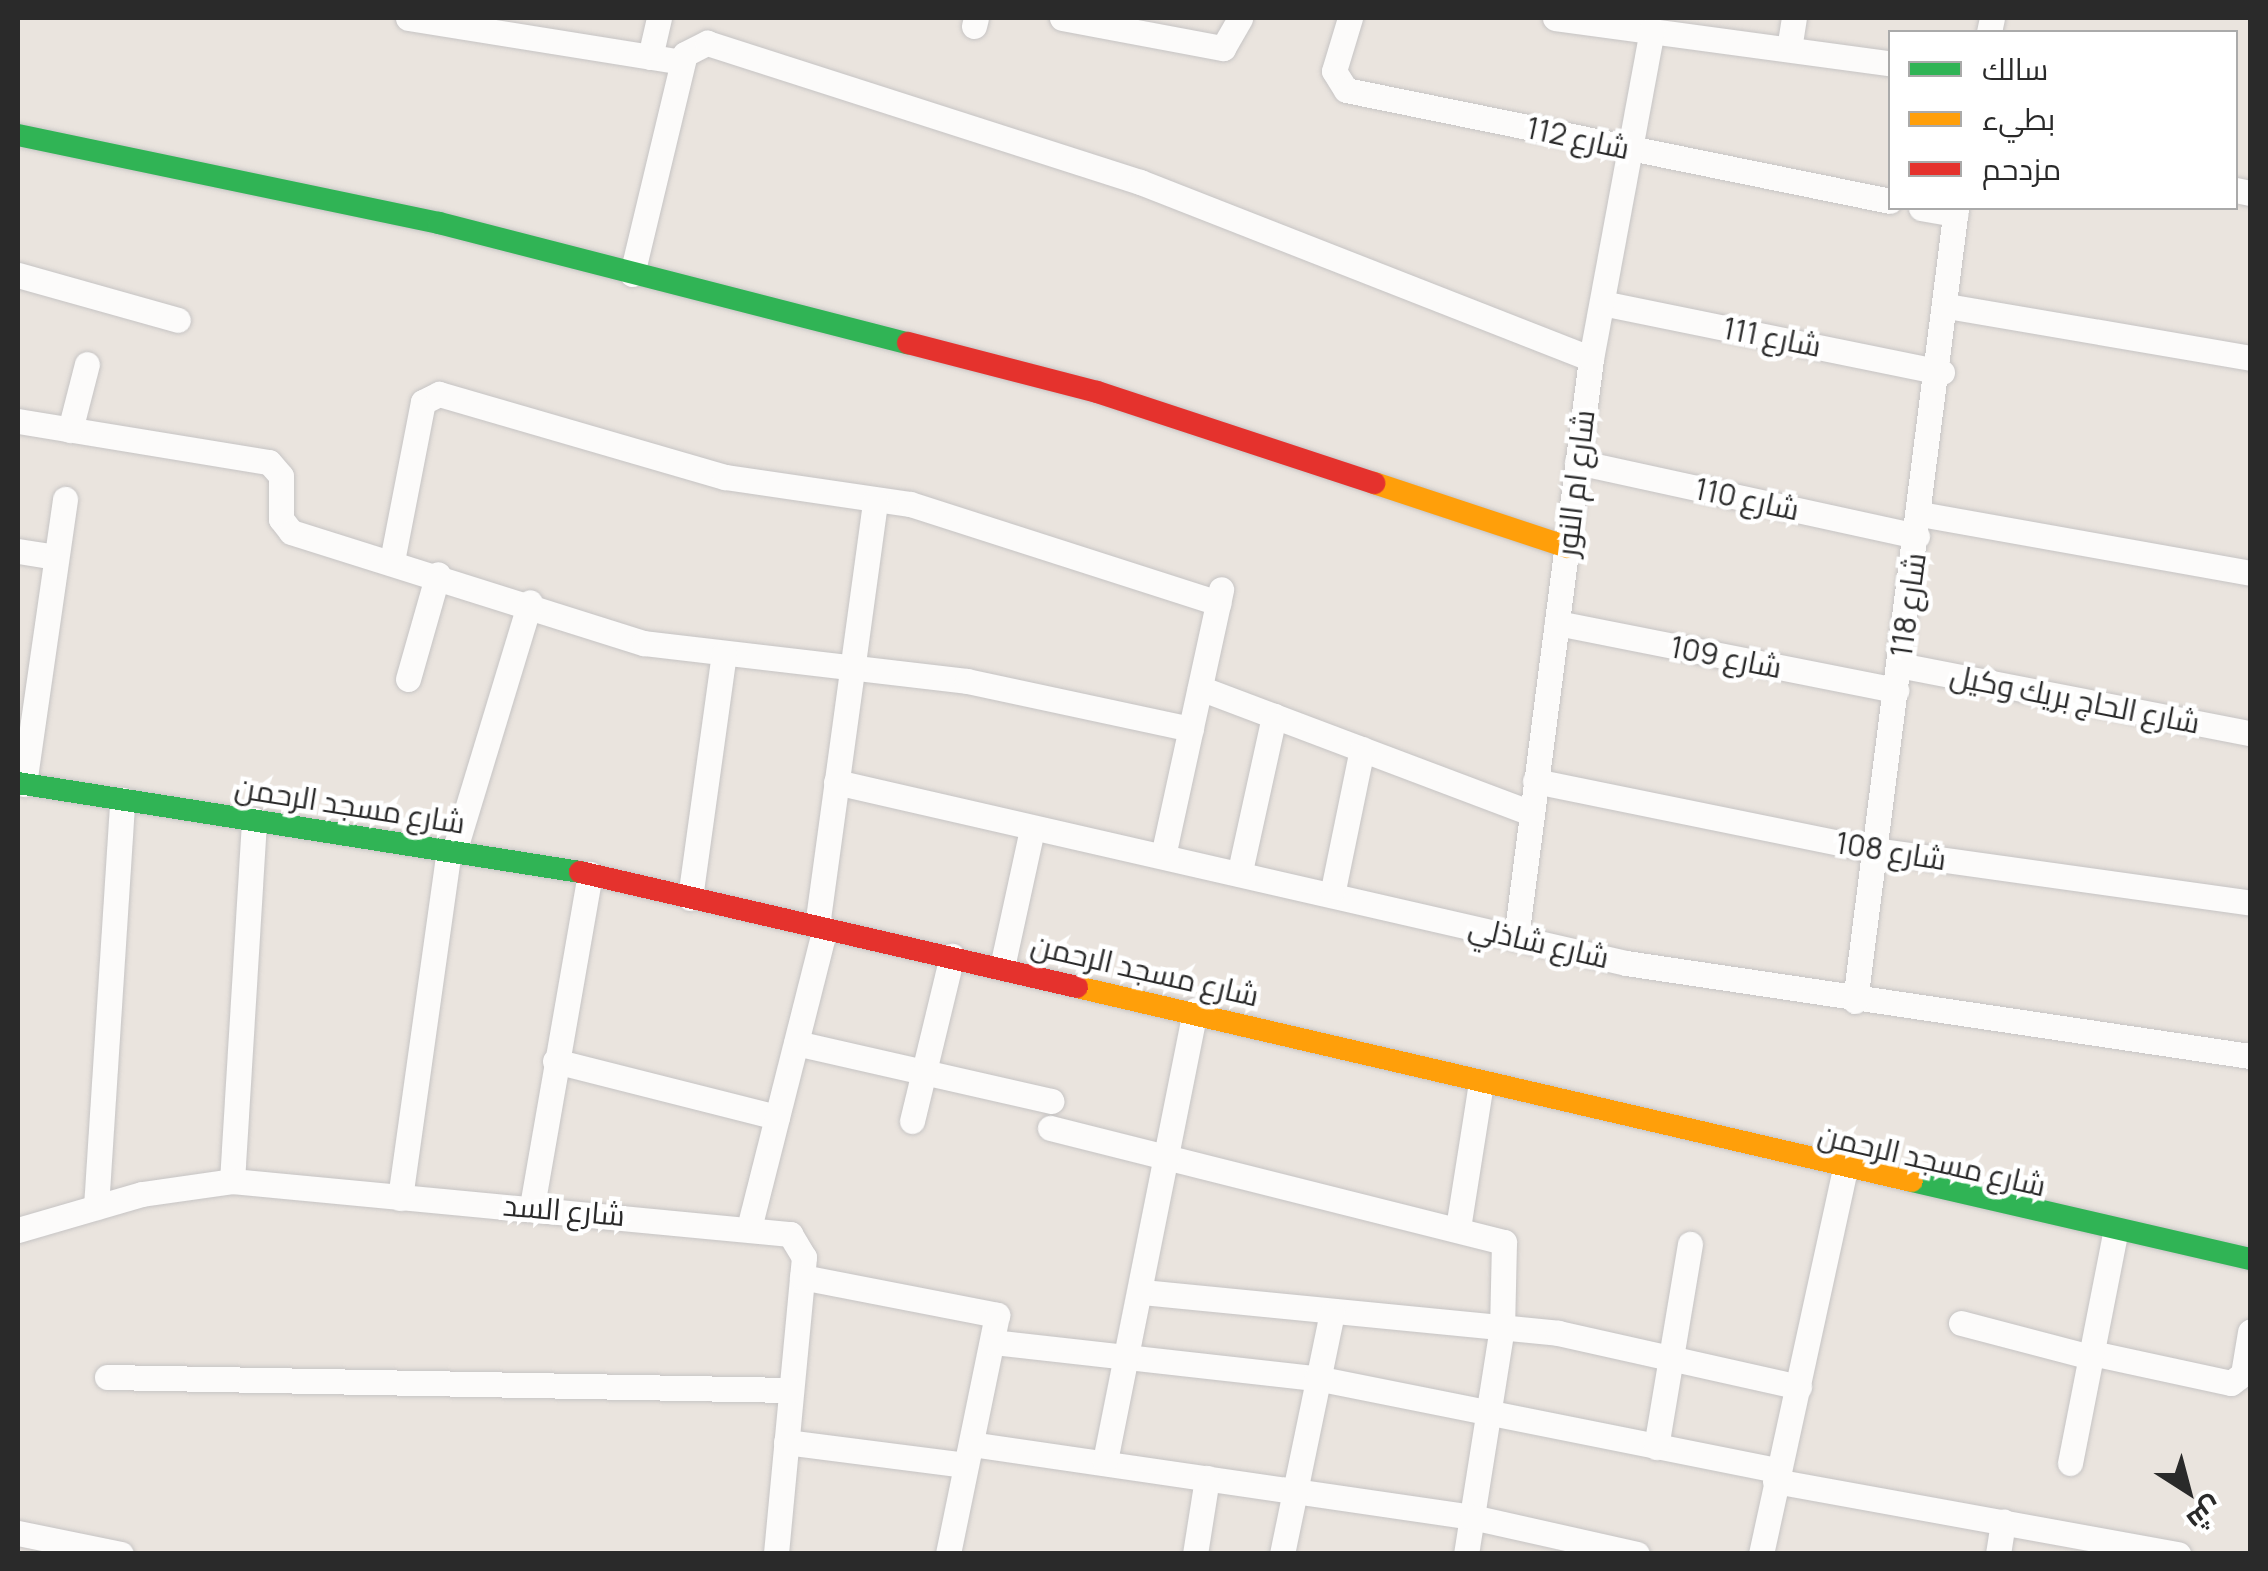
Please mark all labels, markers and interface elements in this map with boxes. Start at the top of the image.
legend [1888,30,2238,210]
text: سالك [1982,48,2048,89]
text: بطيء [1982,98,2055,139]
street label: شارع 112 [1523,110,1633,166]
text: مزدحم [1982,148,2061,189]
street label: شارع 111 [1720,310,1824,364]
street label: شارع ام النور [1548,408,1602,558]
street label: شارع 110 [1692,470,1802,528]
street label: شارع 118 [1883,551,1933,659]
street label: شارع 109 [1667,629,1785,685]
street label: شارع الحاج بريك وكيل [1947,657,2203,741]
street label: شارع مسجد الرحمن [232,769,468,841]
street label: شارع 108 [1833,824,1949,878]
street label: شارع شاذلي [1465,908,1613,976]
street label: شارع مسجد الرحمن [1028,926,1262,1014]
street label: شارع مسجد الرحمن [1815,1116,2049,1204]
street label: شارع السد [502,1187,626,1233]
north arrow [2138,1441,2238,1541]
text: ش [2180,1489,2231,1541]

